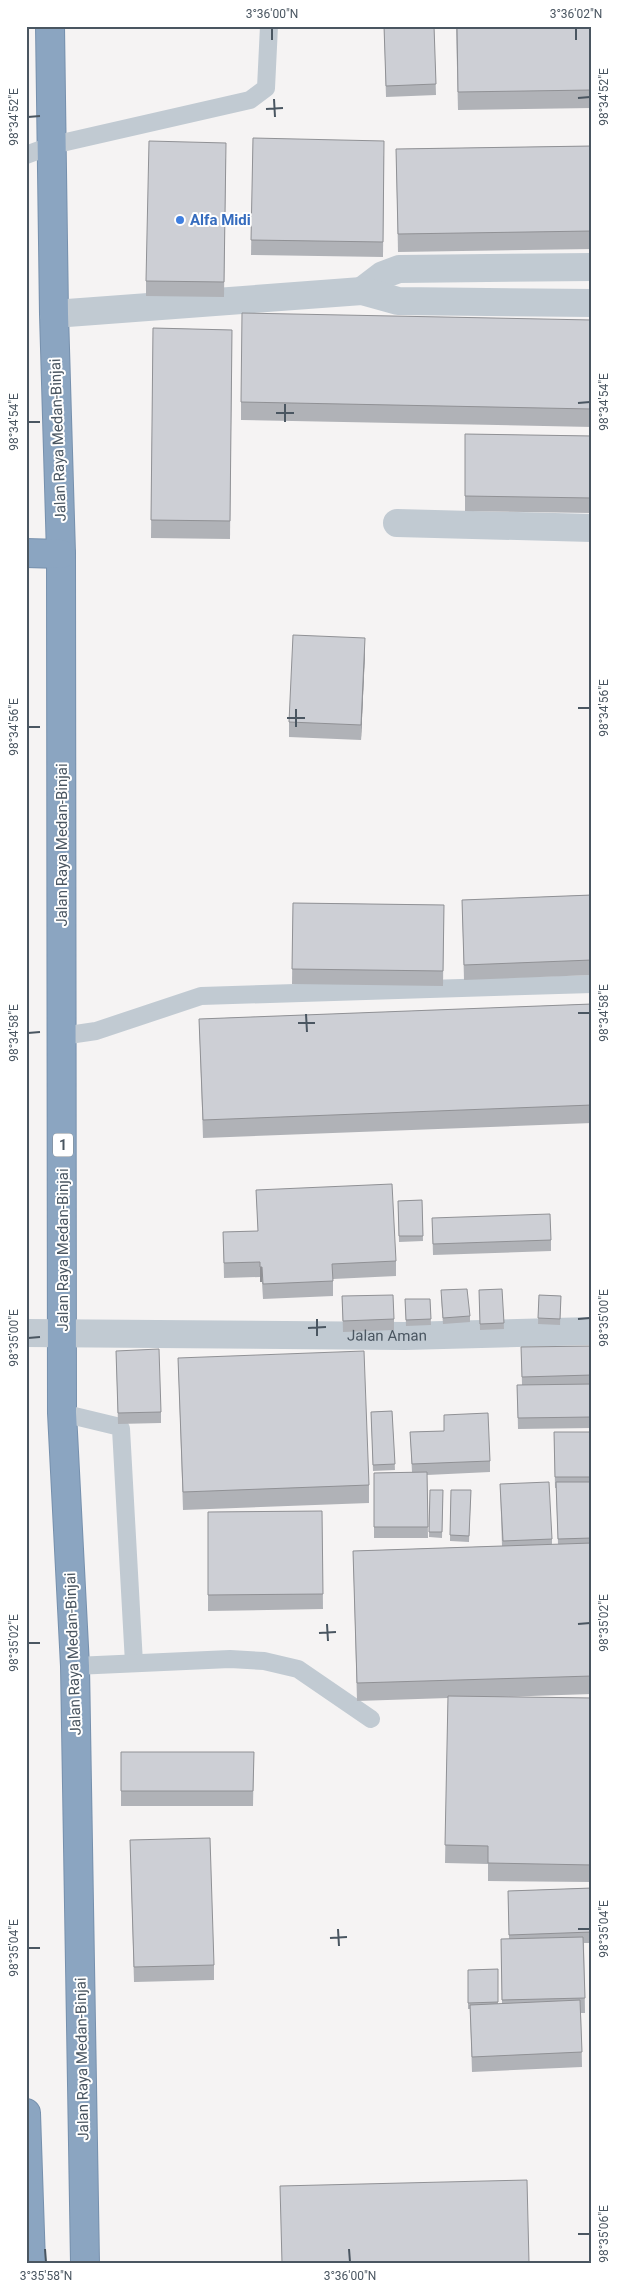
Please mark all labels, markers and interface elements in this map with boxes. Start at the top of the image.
text: 3°36'00"N [246,7,298,21]
text: 3°36'02"N [550,7,602,21]
text: 98°34'52"E [597,68,611,126]
text: 98°34'52"E [7,88,21,146]
place label: Alfa Midi [190,211,251,229]
marker: Alfa Midi [174,214,186,226]
street label: Jalan Raya Medan-Binjai [46,358,70,522]
text: 98°34'54"E [597,373,611,431]
text: 98°34'54"E [7,393,21,451]
text: 98°34'56"E [597,679,611,737]
text: 98°34'56"E [7,698,21,756]
street label: Jalan Raya Medan-Binjai [53,763,71,927]
text: 98°34'58"E [597,984,611,1042]
text: 98°34'58"E [7,1004,21,1062]
road number: 1 [53,1134,73,1156]
street label: Jalan Raya Medan-Binjai [54,1168,72,1332]
text: 98°35'00"E [597,1289,611,1347]
text: 98°35'00"E [7,1309,21,1367]
street label: Jalan Aman [347,1326,427,1345]
street label: Jalan Raya Medan-Binjai [61,1572,85,1736]
text: 98°35'02"E [597,1594,611,1652]
text: 98°35'02"E [7,1614,21,1672]
text: 98°35'04"E [597,1900,611,1958]
text: 98°35'04"E [7,1919,21,1977]
street label: Jalan Raya Medan-Binjai [72,1977,92,2141]
text: 98°35'06"E [597,2205,611,2263]
text: 3°35'58"N [20,2269,72,2283]
text: 3°36'00"N [324,2269,376,2283]

